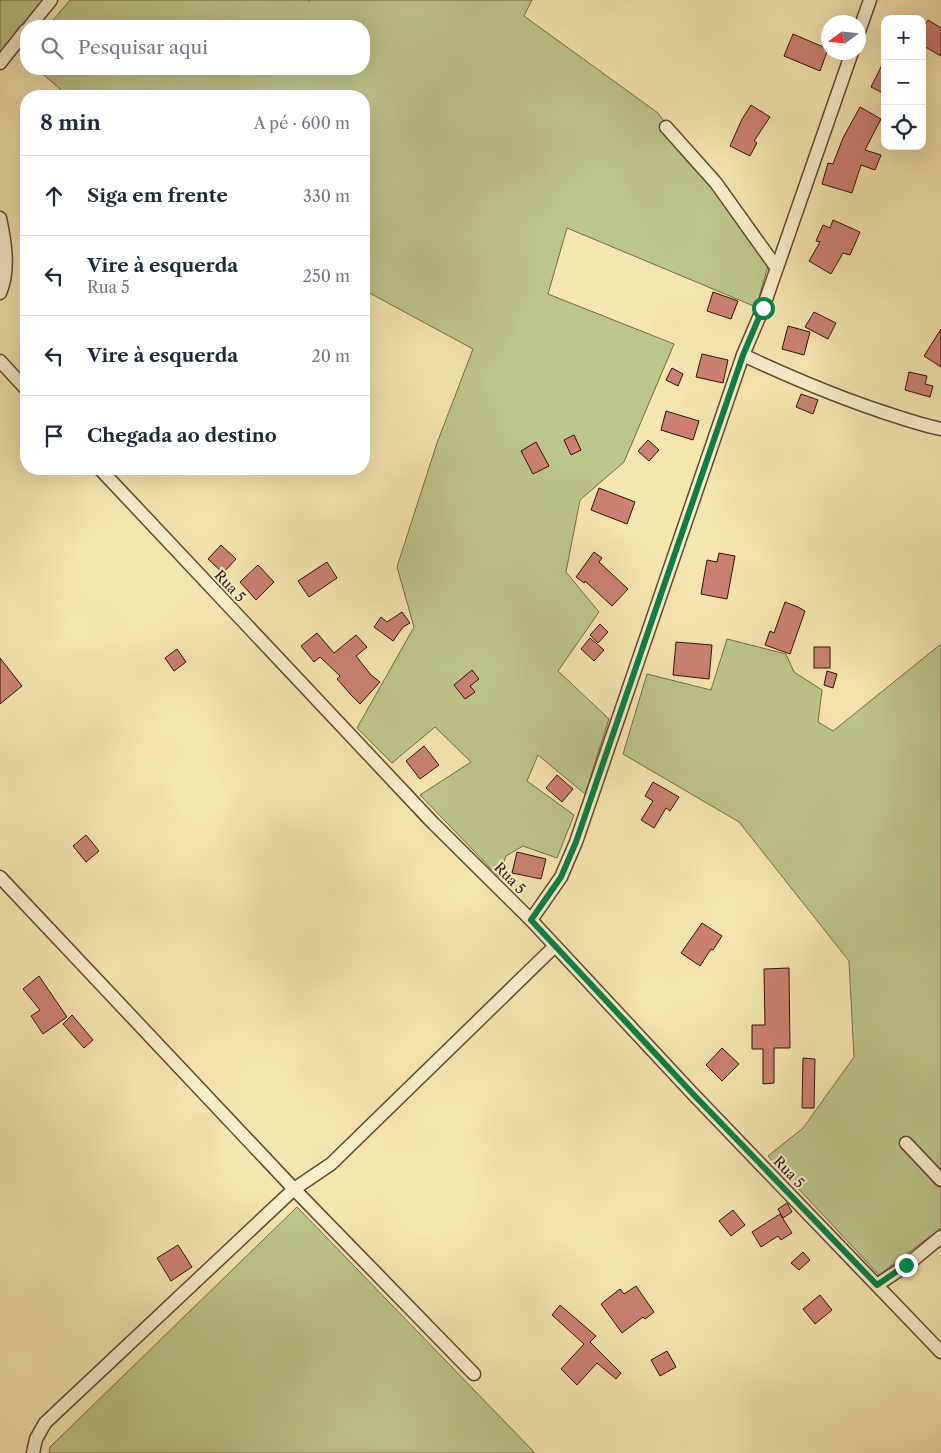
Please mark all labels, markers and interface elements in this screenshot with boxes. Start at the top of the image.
north arrow [821,15,866,60]
map controls [881,15,926,150]
button: + [881,15,926,60]
search box [20,20,370,75]
icon: search [38,34,66,62]
text: Pesquisar aqui [78,36,208,59]
button: − [881,60,926,105]
button: locate [881,105,926,150]
text: 8 min [40,110,101,135]
text: A pé · 600 m [254,113,350,133]
icon: ahead [40,182,68,210]
text: Siga em frente [87,184,228,207]
text: 330 m [303,186,350,206]
text: Vire à esquerda [87,254,238,277]
icon: left [40,262,68,290]
text: 250 m [303,266,350,286]
text: Rua 5 [87,277,130,297]
route start [752,297,775,320]
icon: left [40,342,68,370]
text: Vire à esquerda [87,344,238,367]
text: 20 m [311,346,350,366]
icon: arrive [40,422,68,450]
text: Chegada ao destino [87,424,277,447]
street label: Rua 5 [211,566,249,606]
street label: Rua 5 [490,858,530,898]
street label: Rua 5 [770,1152,808,1192]
route end [895,1254,918,1277]

